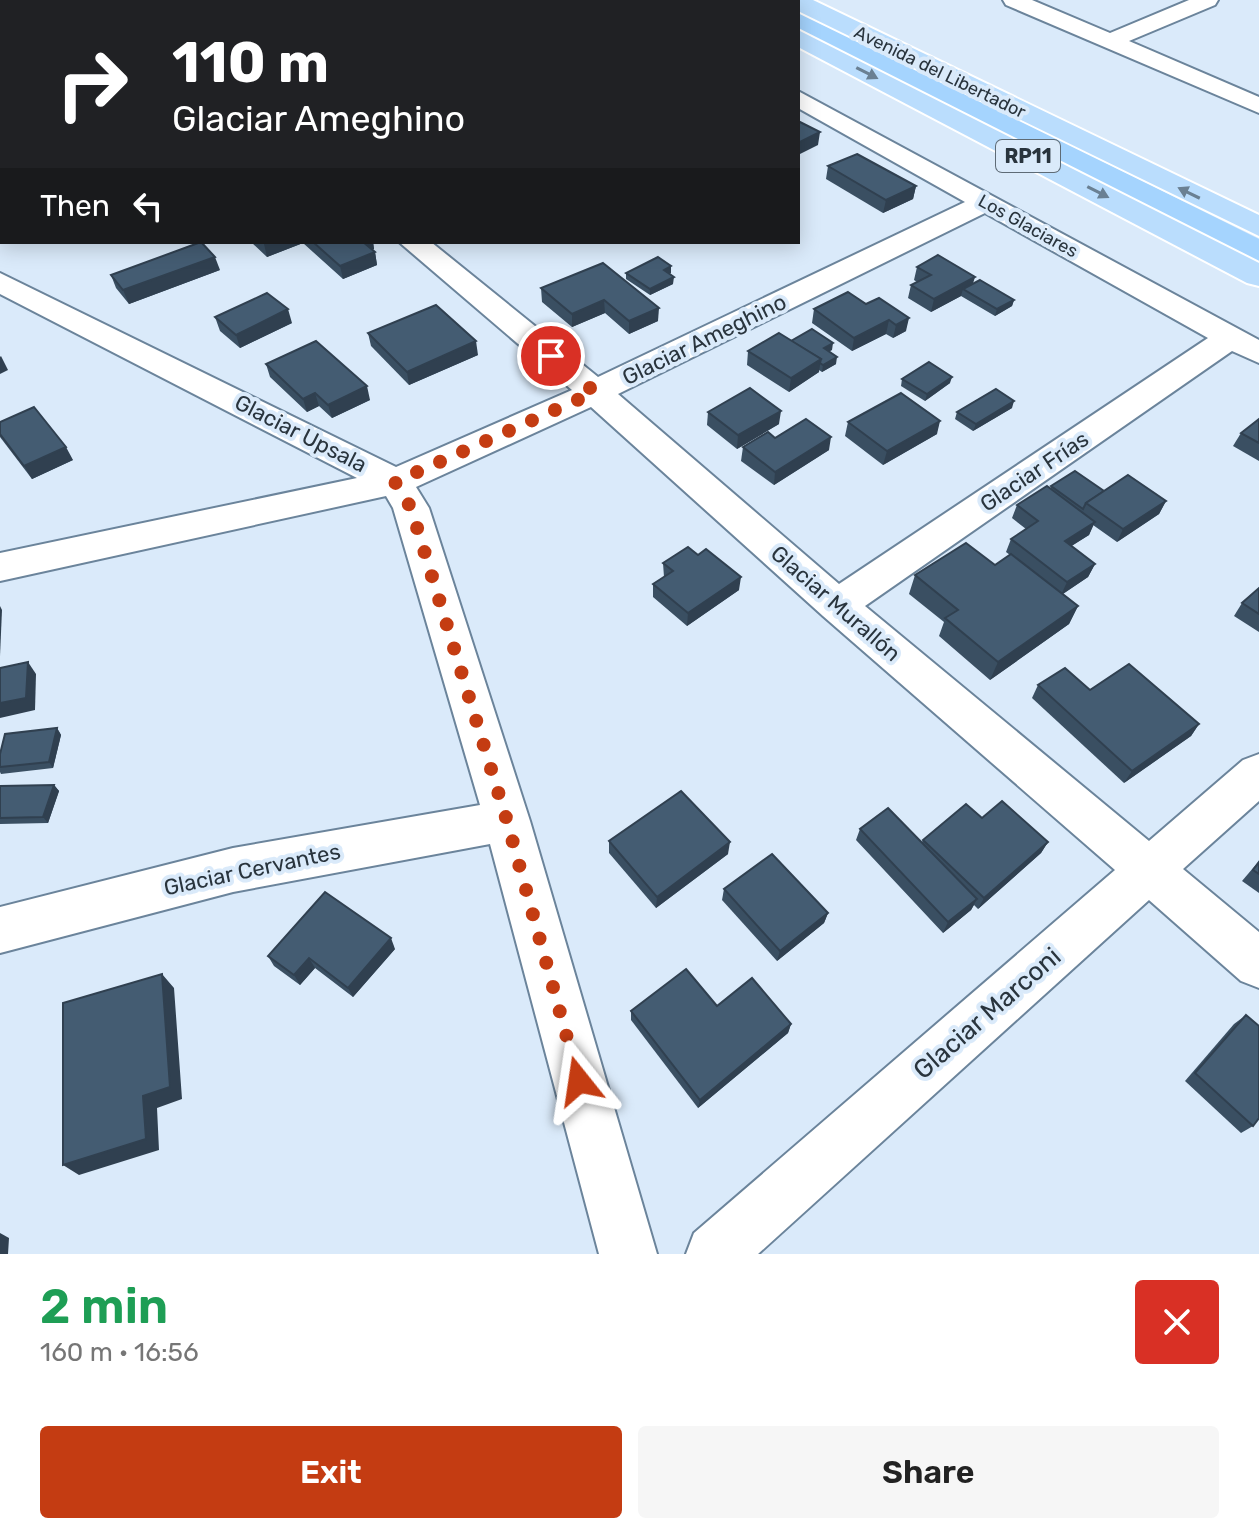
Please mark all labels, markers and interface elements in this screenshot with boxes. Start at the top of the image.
street label: Avenida del Libertador [851,21,1029,123]
text: 110 m [172,30,329,96]
icon: right [40,32,144,136]
one-way arrow [856,66,879,80]
text: Glaciar Ameghino [172,97,465,140]
road number: RP11 [996,140,1060,172]
icon: left [126,184,170,228]
one-way arrow [1087,186,1110,199]
one-way arrow [1177,186,1201,200]
text: Then [40,188,110,224]
street label: Los Glaciares [974,190,1082,262]
street label: Glaciar Ameghino [618,288,791,391]
pin [517,322,585,390]
icon: arrive [529,334,573,378]
street label: Glaciar Upsala [230,389,371,478]
street label: Glaciar Frías [975,425,1094,518]
street label: Glaciar Murallón [765,540,906,667]
street label: Glaciar Cervantes [161,838,343,901]
street label: Glaciar Marconi [907,941,1067,1086]
position arrow [537,1039,621,1123]
text: 2 min [40,1278,168,1335]
button: close [1135,1280,1219,1364]
text: 160 m · 16:56 [40,1337,199,1368]
button: Exit [40,1426,622,1518]
button: Share [638,1426,1219,1518]

